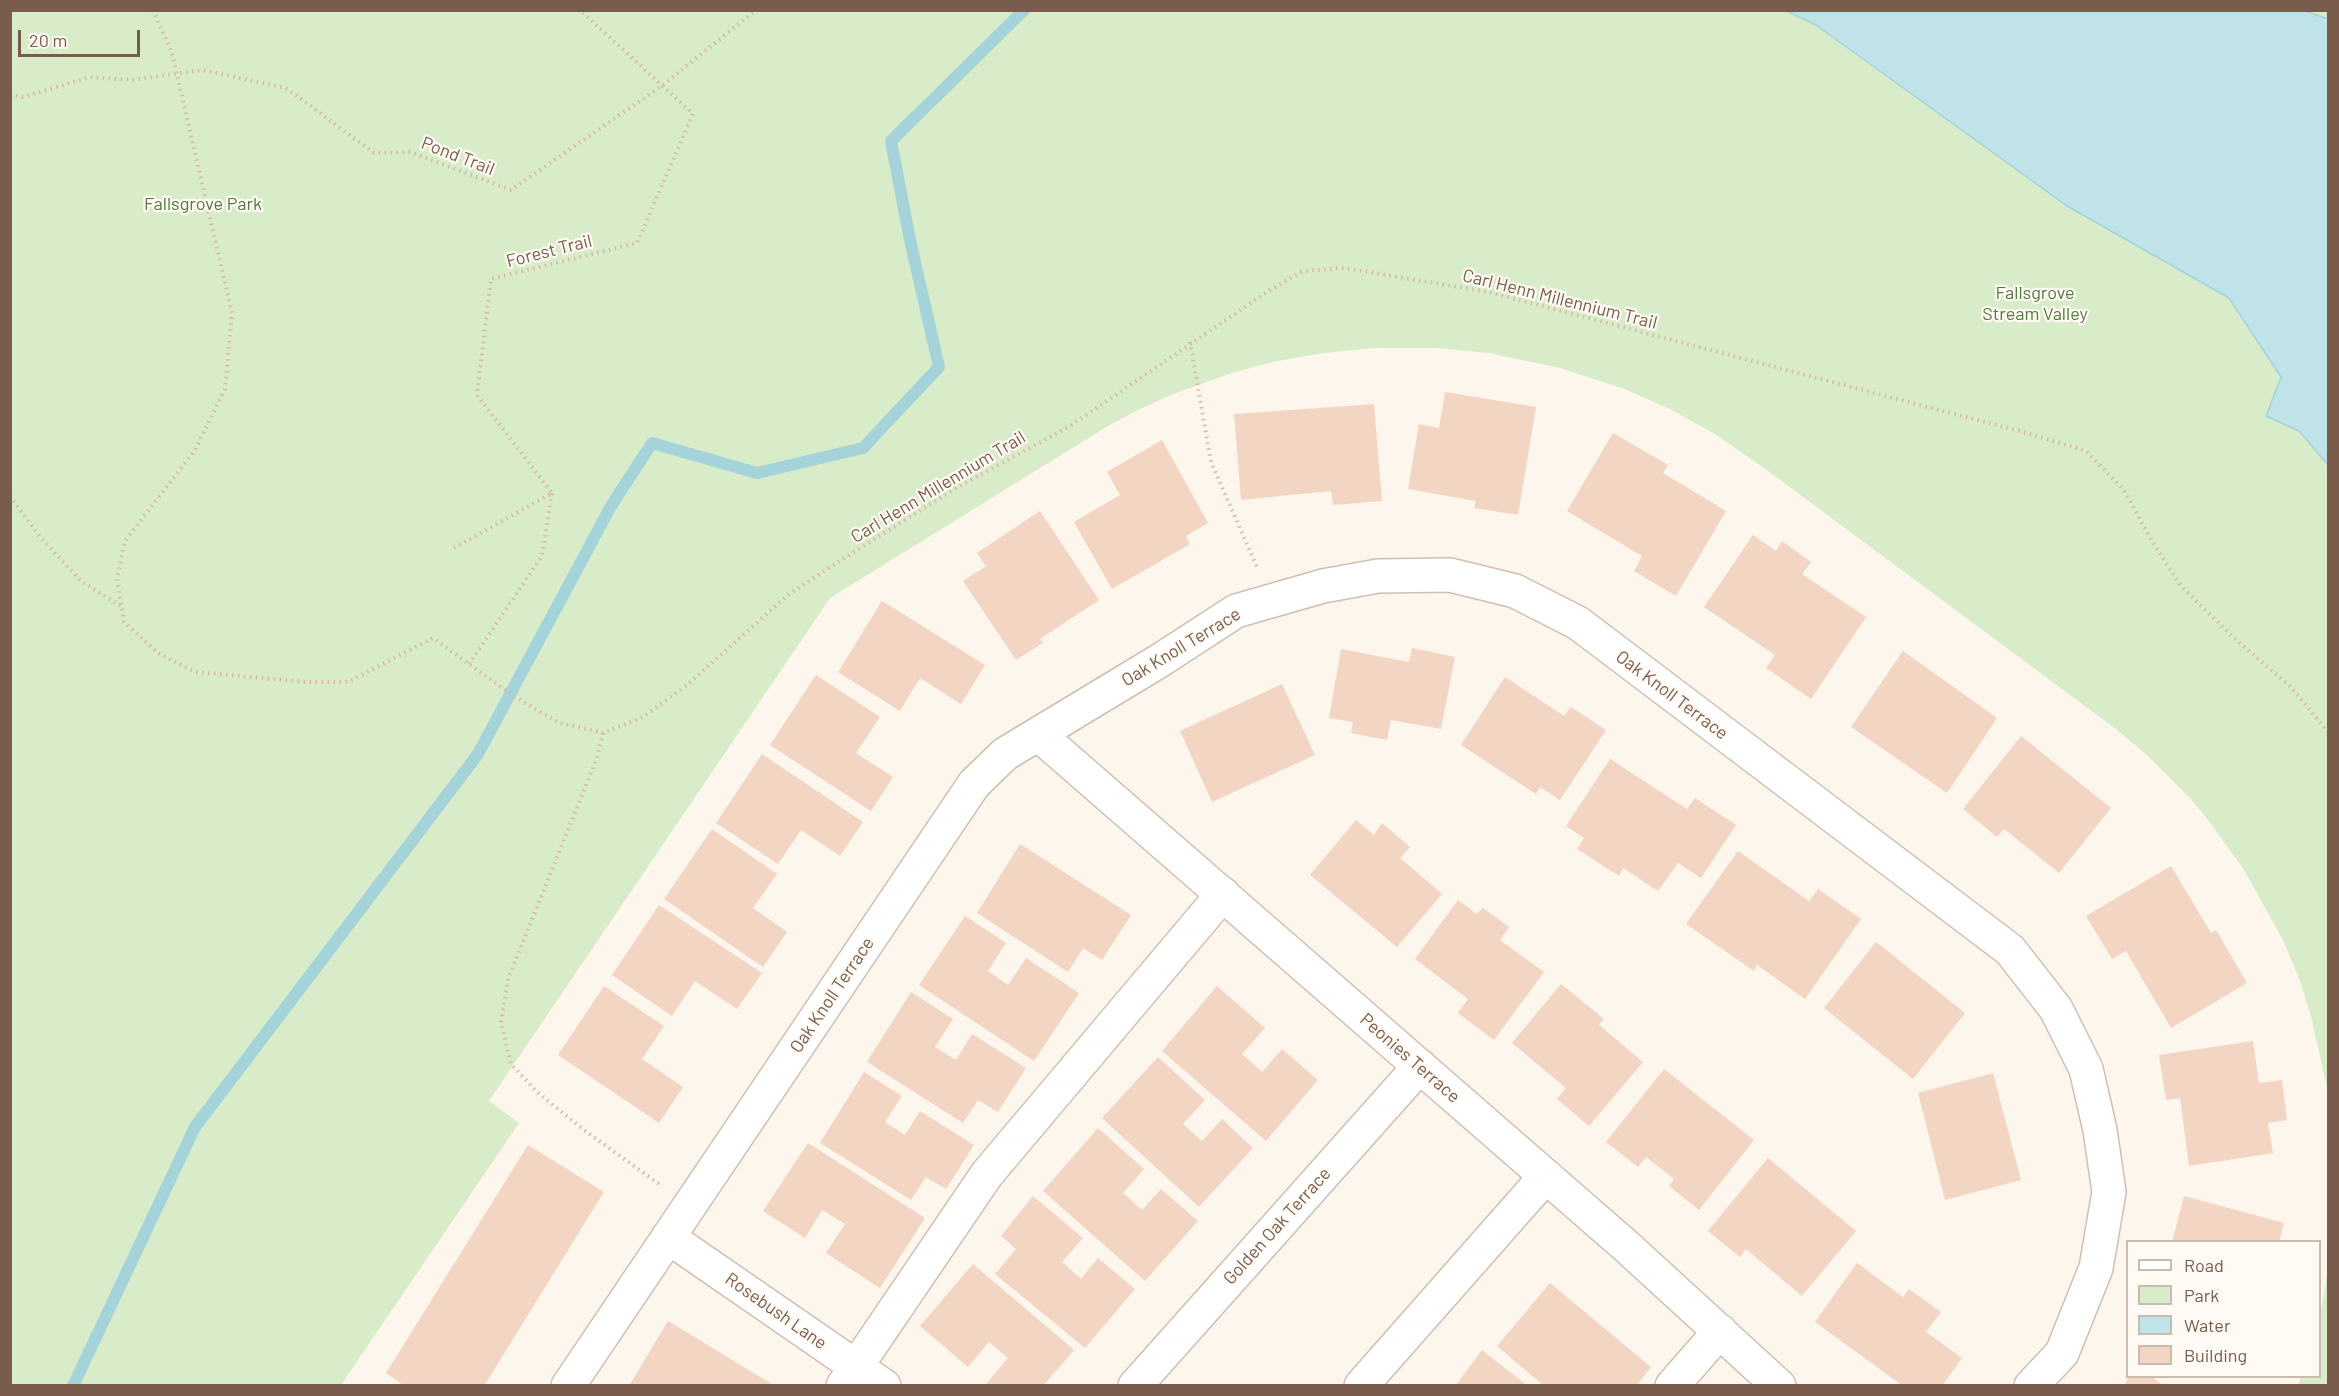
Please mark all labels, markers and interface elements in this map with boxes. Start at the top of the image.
scale bar [21,18,142,56]
text: 20 m [29,29,67,51]
street label: Pond Trail [418,132,498,180]
park label: Fallsgrove Park [144,193,262,215]
street label: Forest Trail [504,230,594,272]
street label: Carl Henn Millennium Trail [1460,264,1660,334]
park label: Fallsgrove Stream Valley [1982,282,2088,324]
street label: Carl Henn Millennium Trail [847,426,1029,548]
street label: Oak Knoll Terrace [1118,603,1244,691]
street label: Oak Knoll Terrace [1612,646,1732,744]
street label: Oak Knoll Terrace [785,933,879,1057]
street label: Peonies Terrace [1356,1009,1464,1107]
street label: Golden Oak Terrace [1219,1163,1335,1289]
legend [2126,1240,2321,1378]
text: Road [2184,1254,2224,1276]
street label: Rosebush Lane [721,1268,831,1354]
text: Park [2184,1284,2219,1306]
text: Water [2184,1314,2231,1336]
text: Building [2184,1344,2247,1366]

